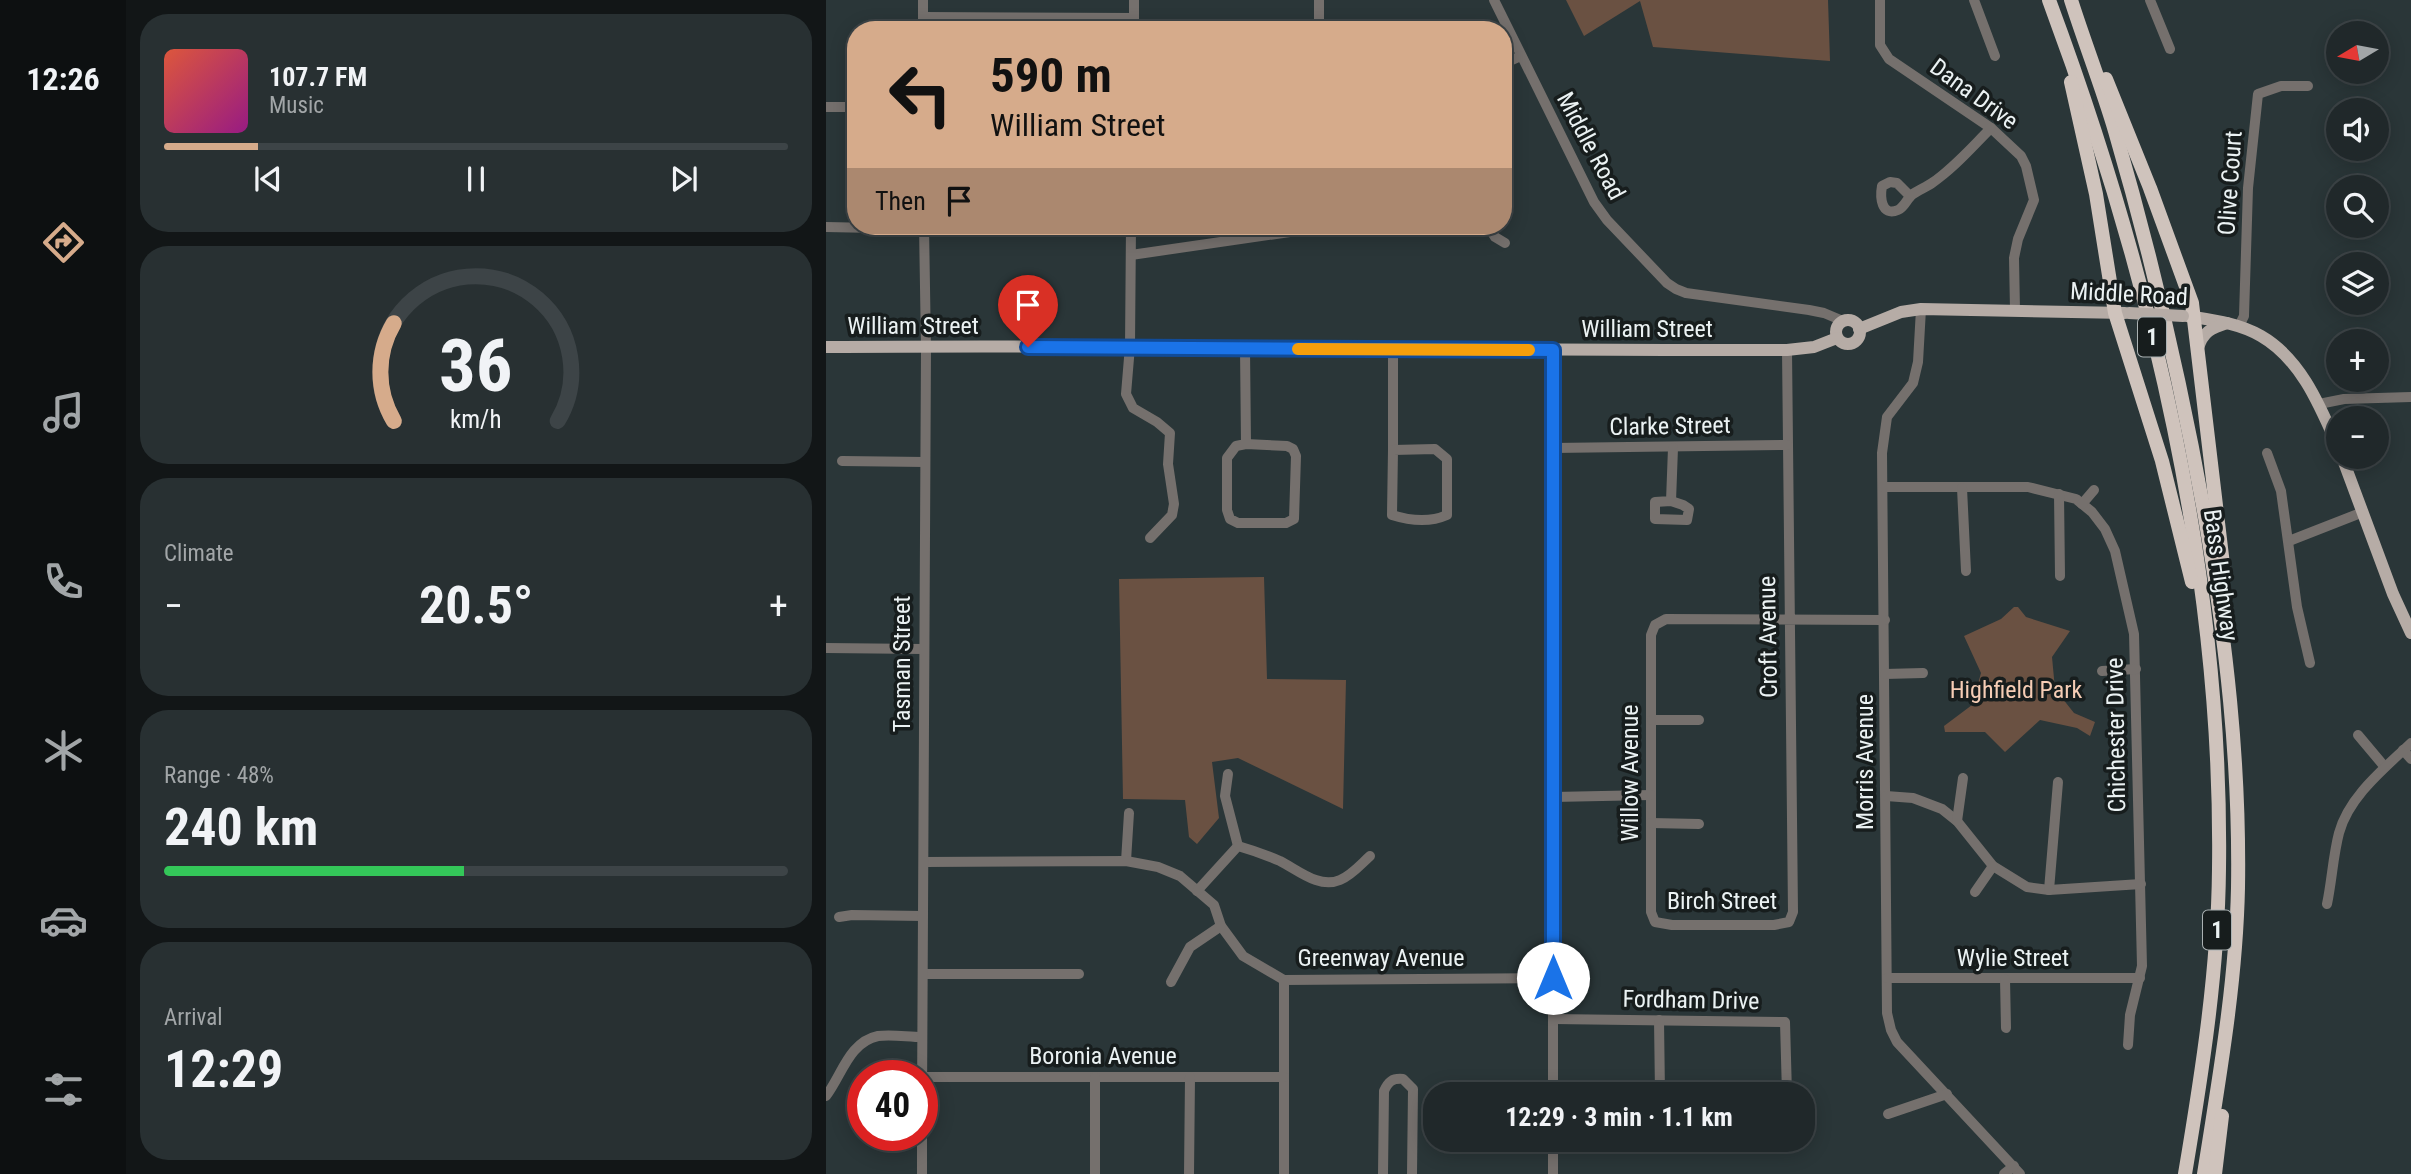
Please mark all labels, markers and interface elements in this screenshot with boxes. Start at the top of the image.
north arrow [2326,21,2389,84]
map controls [2326,21,2389,469]
text: 590 m [990,47,1112,104]
icon: left [875,49,966,140]
street label: Dana Drive [1925,53,2023,135]
text: 12:26 [26,60,100,98]
text: 107.7 FM [269,62,367,92]
street label: Middle Road [1551,87,1631,205]
text: Music [269,92,324,119]
button: sound [2326,98,2389,161]
text: William Street [990,106,1166,144]
street label: Olive Court [2212,130,2248,236]
icon: previous [249,160,287,198]
icon: pause [457,160,495,198]
icon: next [665,160,703,198]
button: search [2326,175,2389,238]
icon: arrive [940,182,978,220]
text: Then [875,186,926,216]
icon: directions [39,218,88,267]
button: layers [2326,252,2389,315]
pin [998,275,1058,347]
street label: Middle Road [2069,277,2189,311]
icon: arrive [1009,286,1047,324]
street label: William Street [847,312,979,340]
street label: William Street [1581,315,1713,343]
road number: 1 [2138,318,2166,356]
text: 36 [439,323,513,409]
button: + [2326,329,2389,392]
icon: music [39,388,88,437]
text: km/h [450,405,502,434]
button: − [2326,406,2389,469]
street label: Clarke Street [1609,411,1731,441]
street label: Bass Highway [2198,507,2244,643]
text: Climate [164,540,234,567]
icon: phone [39,557,88,606]
text: 20.5° [419,575,533,636]
street label: Croft Avenue [1753,576,1783,698]
text: − [164,584,183,628]
text: + [769,584,788,628]
street label: Tasman Street [888,596,916,732]
street label: Chichester Drive [2101,657,2131,813]
park label: Highfield Park [1950,676,2082,704]
street label: Morris Avenue [1851,694,1879,830]
street label: Willow Avenue [1616,704,1644,842]
icon: climate [39,726,88,775]
text: Range · 48% [164,762,274,789]
text: 240 km [164,797,318,858]
street label: Birch Street [1667,887,1777,915]
icon: car [39,896,88,945]
road number: 1 [2203,911,2231,950]
position arrow [1516,941,1590,1015]
street label: Greenway Avenue [1298,944,1464,972]
street label: Wylie Street [1957,944,2069,972]
street label: Fordham Drive [1622,985,1760,1015]
text: Arrival [164,1004,223,1031]
text: 12:29 [164,1039,283,1100]
street label: Boronia Avenue [1029,1042,1177,1070]
speed limit sign: 40 [847,1060,938,1151]
icon: filters [39,1065,88,1114]
text: 12:29 · 3 min · 1.1 km [1505,1102,1733,1132]

